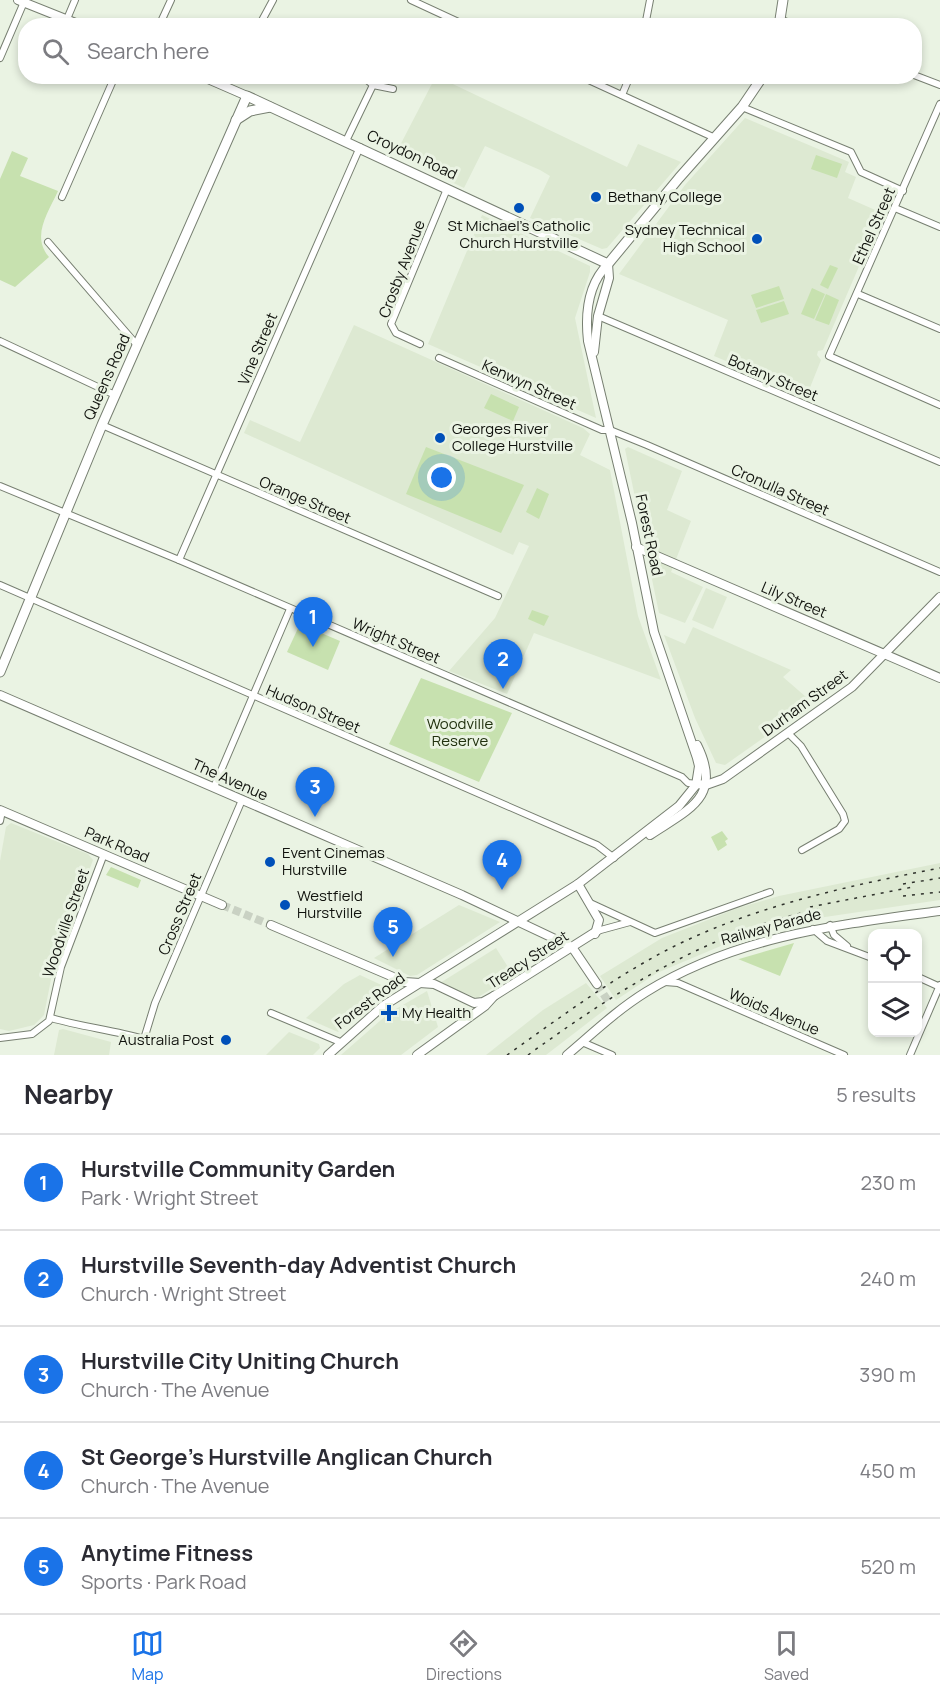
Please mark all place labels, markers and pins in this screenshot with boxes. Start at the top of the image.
place label: Bethany College [608,186,722,207]
marker: Bethany College [589,190,603,204]
marker: St Michael's Catholic Church Hurstville [512,201,526,215]
place label: St Michael's Catholic Church Hurstville [448,215,590,253]
place label: Sydney Technical High School [625,219,745,257]
marker: Sydney Technical High School [750,232,764,246]
place label: Georges River College Hurstville [452,418,573,456]
marker: Georges River College Hurstville [433,431,447,445]
pin: 1 [294,598,332,647]
pin: 2 [484,640,522,689]
pin: 3 [296,768,334,817]
pin: 4 [482,840,522,890]
place label: Event Cinemas Hurstville [282,842,385,880]
marker: Event Cinemas Hurstville [263,855,277,869]
place label: Westfield Hurstville [297,885,363,923]
marker: Westfield Hurstville [278,898,292,912]
pin: 5 [374,908,412,957]
place label: My Health [402,1002,471,1023]
marker: My Health [380,1004,398,1022]
place label: Australia Post [118,1029,214,1050]
marker: Australia Post [219,1033,233,1047]

